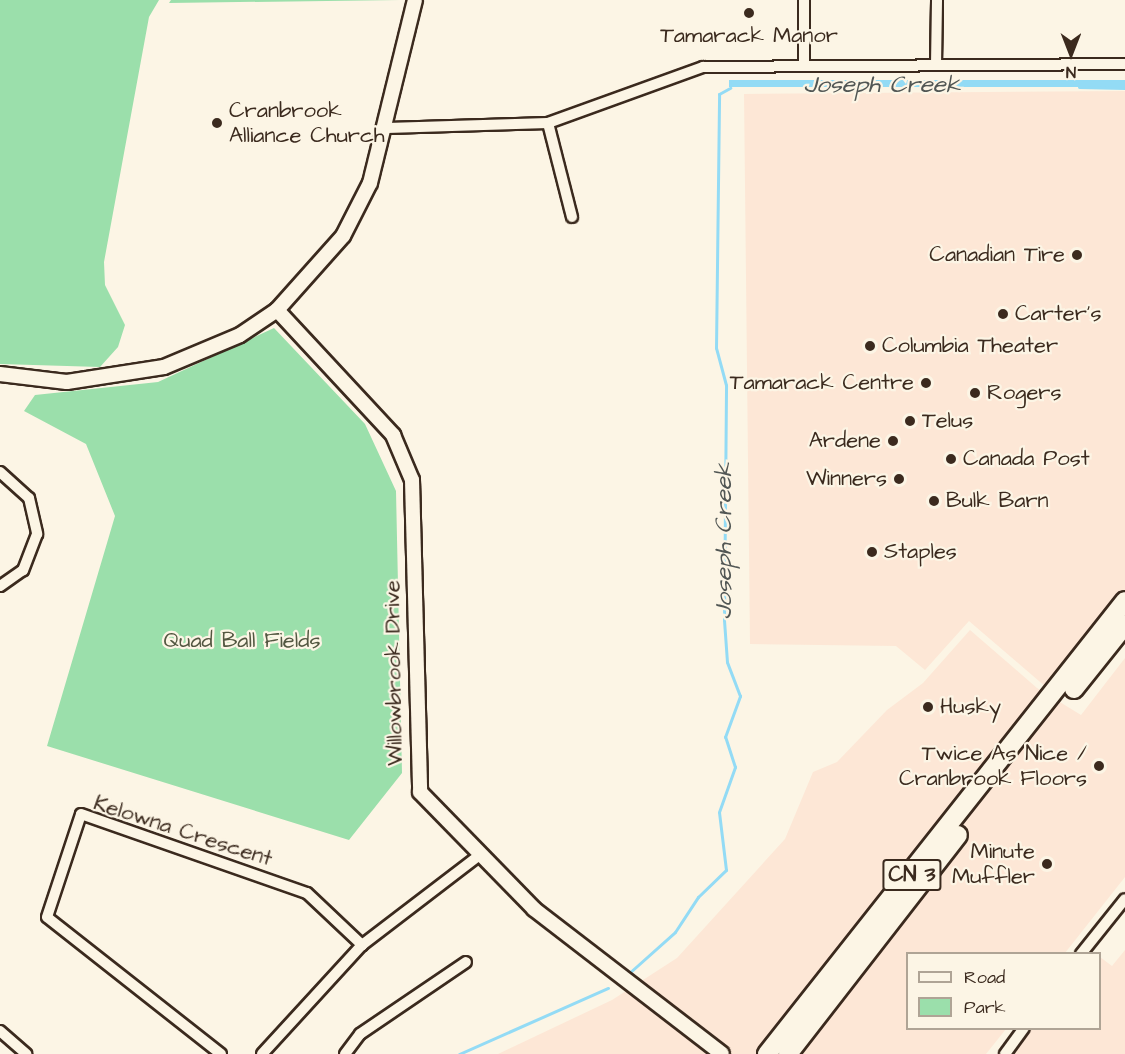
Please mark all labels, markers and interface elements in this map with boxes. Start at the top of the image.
marker: Tamarack Manor [742,6,756,20]
place label: Tamarack Manor [660,23,838,49]
north arrow [1041,24,1101,84]
text: N [1066,61,1076,83]
water label: Joseph Creek [803,72,961,100]
place label: Cranbrook Alliance Church [229,97,385,148]
marker: Cranbrook Alliance Church [210,116,224,130]
place label: Canadian Tire [929,242,1065,268]
marker: Canadian Tire [1070,248,1084,262]
place label: Carter's [1015,301,1101,327]
marker: Carter's [996,307,1010,321]
place label: Columbia Theater [882,333,1058,359]
marker: Columbia Theater [863,339,877,353]
place label: Tamarack Centre [730,370,914,396]
marker: Tamarack Centre [919,376,933,390]
place label: Rogers [987,380,1061,406]
marker: Rogers [968,386,982,400]
place label: Telus [922,408,973,434]
marker: Telus [903,414,917,428]
place label: Ardene [809,428,881,454]
marker: Ardene [886,434,900,448]
place label: Canada Post [963,446,1090,472]
marker: Canada Post [944,452,958,466]
water label: Joseph Creek [711,462,739,620]
place label: Winners [806,466,887,492]
marker: Winners [892,472,906,486]
place label: Bulk Barn [946,488,1049,514]
marker: Bulk Barn [927,494,941,508]
place label: Staples [884,539,957,565]
marker: Staples [865,545,879,559]
street label: Willowbrook Drive [379,580,409,766]
park label: Quad Ball Fields [164,628,320,654]
place label: Husky [940,694,1001,720]
marker: Husky [921,700,935,714]
place label: Twice As Nice / Cranbrook Floors [899,740,1087,792]
marker: Twice As Nice / Cranbrook Floors [1092,759,1106,773]
street label: Kelowna Crescent [90,790,276,872]
place label: Minute Muffler [952,838,1035,890]
road number: CN 3 [882,857,942,893]
marker: Minute Muffler [1040,857,1054,871]
legend [906,952,1101,1030]
text: Road [964,965,1005,990]
text: Park [964,995,1006,1020]

